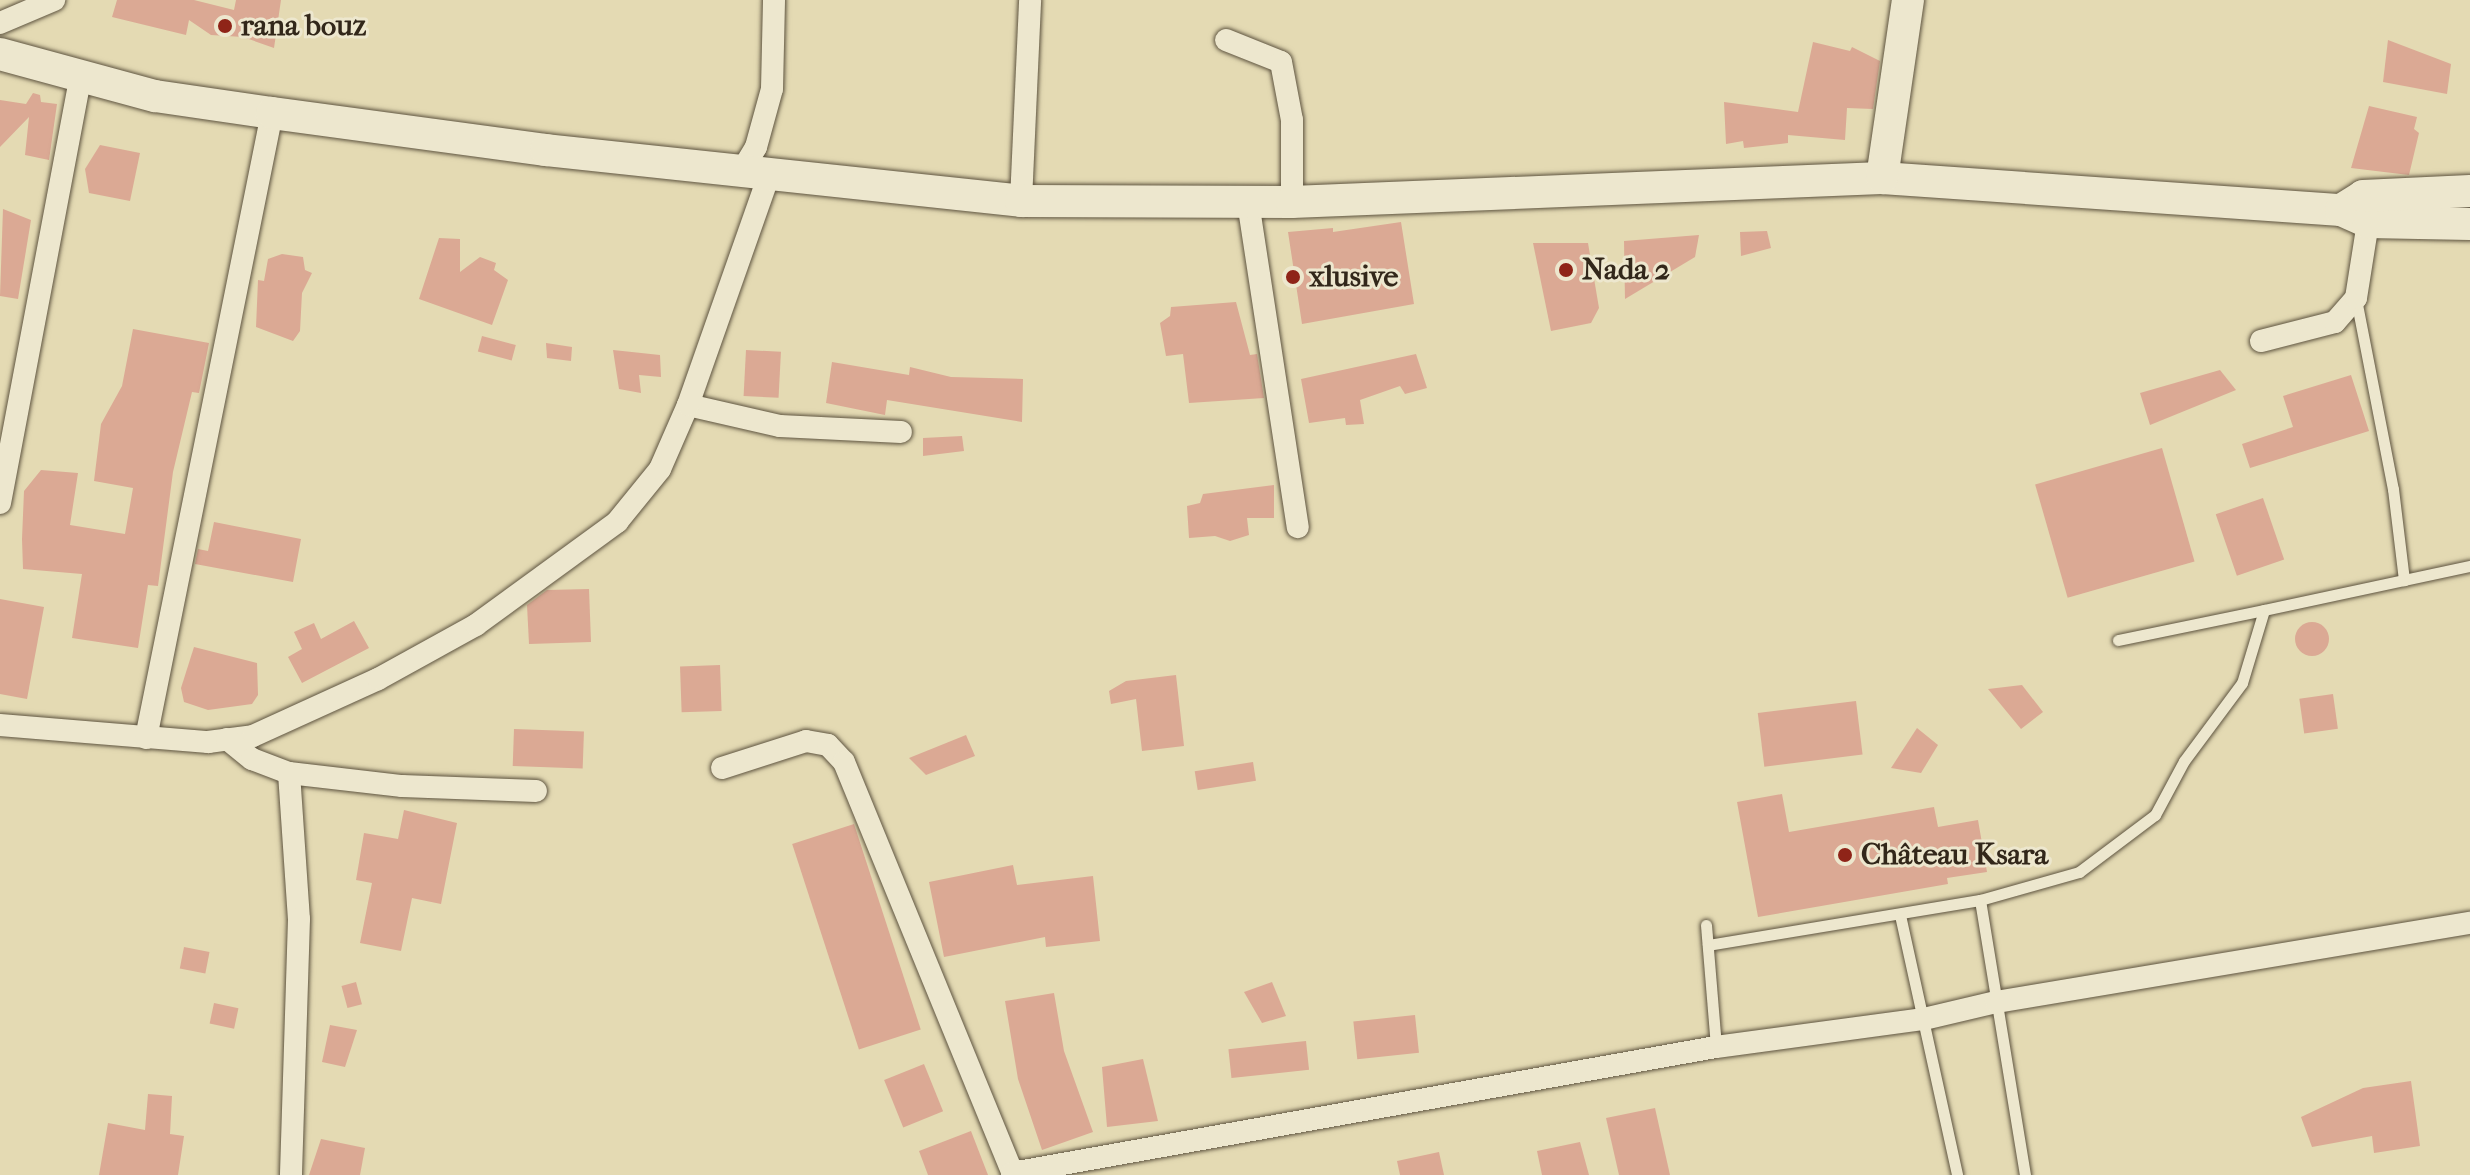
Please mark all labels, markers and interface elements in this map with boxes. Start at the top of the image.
place label: rana bouz [241,8,366,44]
marker: rana bouz [216,17,234,35]
place label: Nada 2 [1582,252,1670,288]
place label: xlusive [1309,259,1398,295]
marker: Nada 2 [1557,261,1575,279]
marker: xlusive [1284,268,1302,286]
place label: Château Ksara [1861,837,2048,873]
marker: Château Ksara [1836,846,1854,864]

